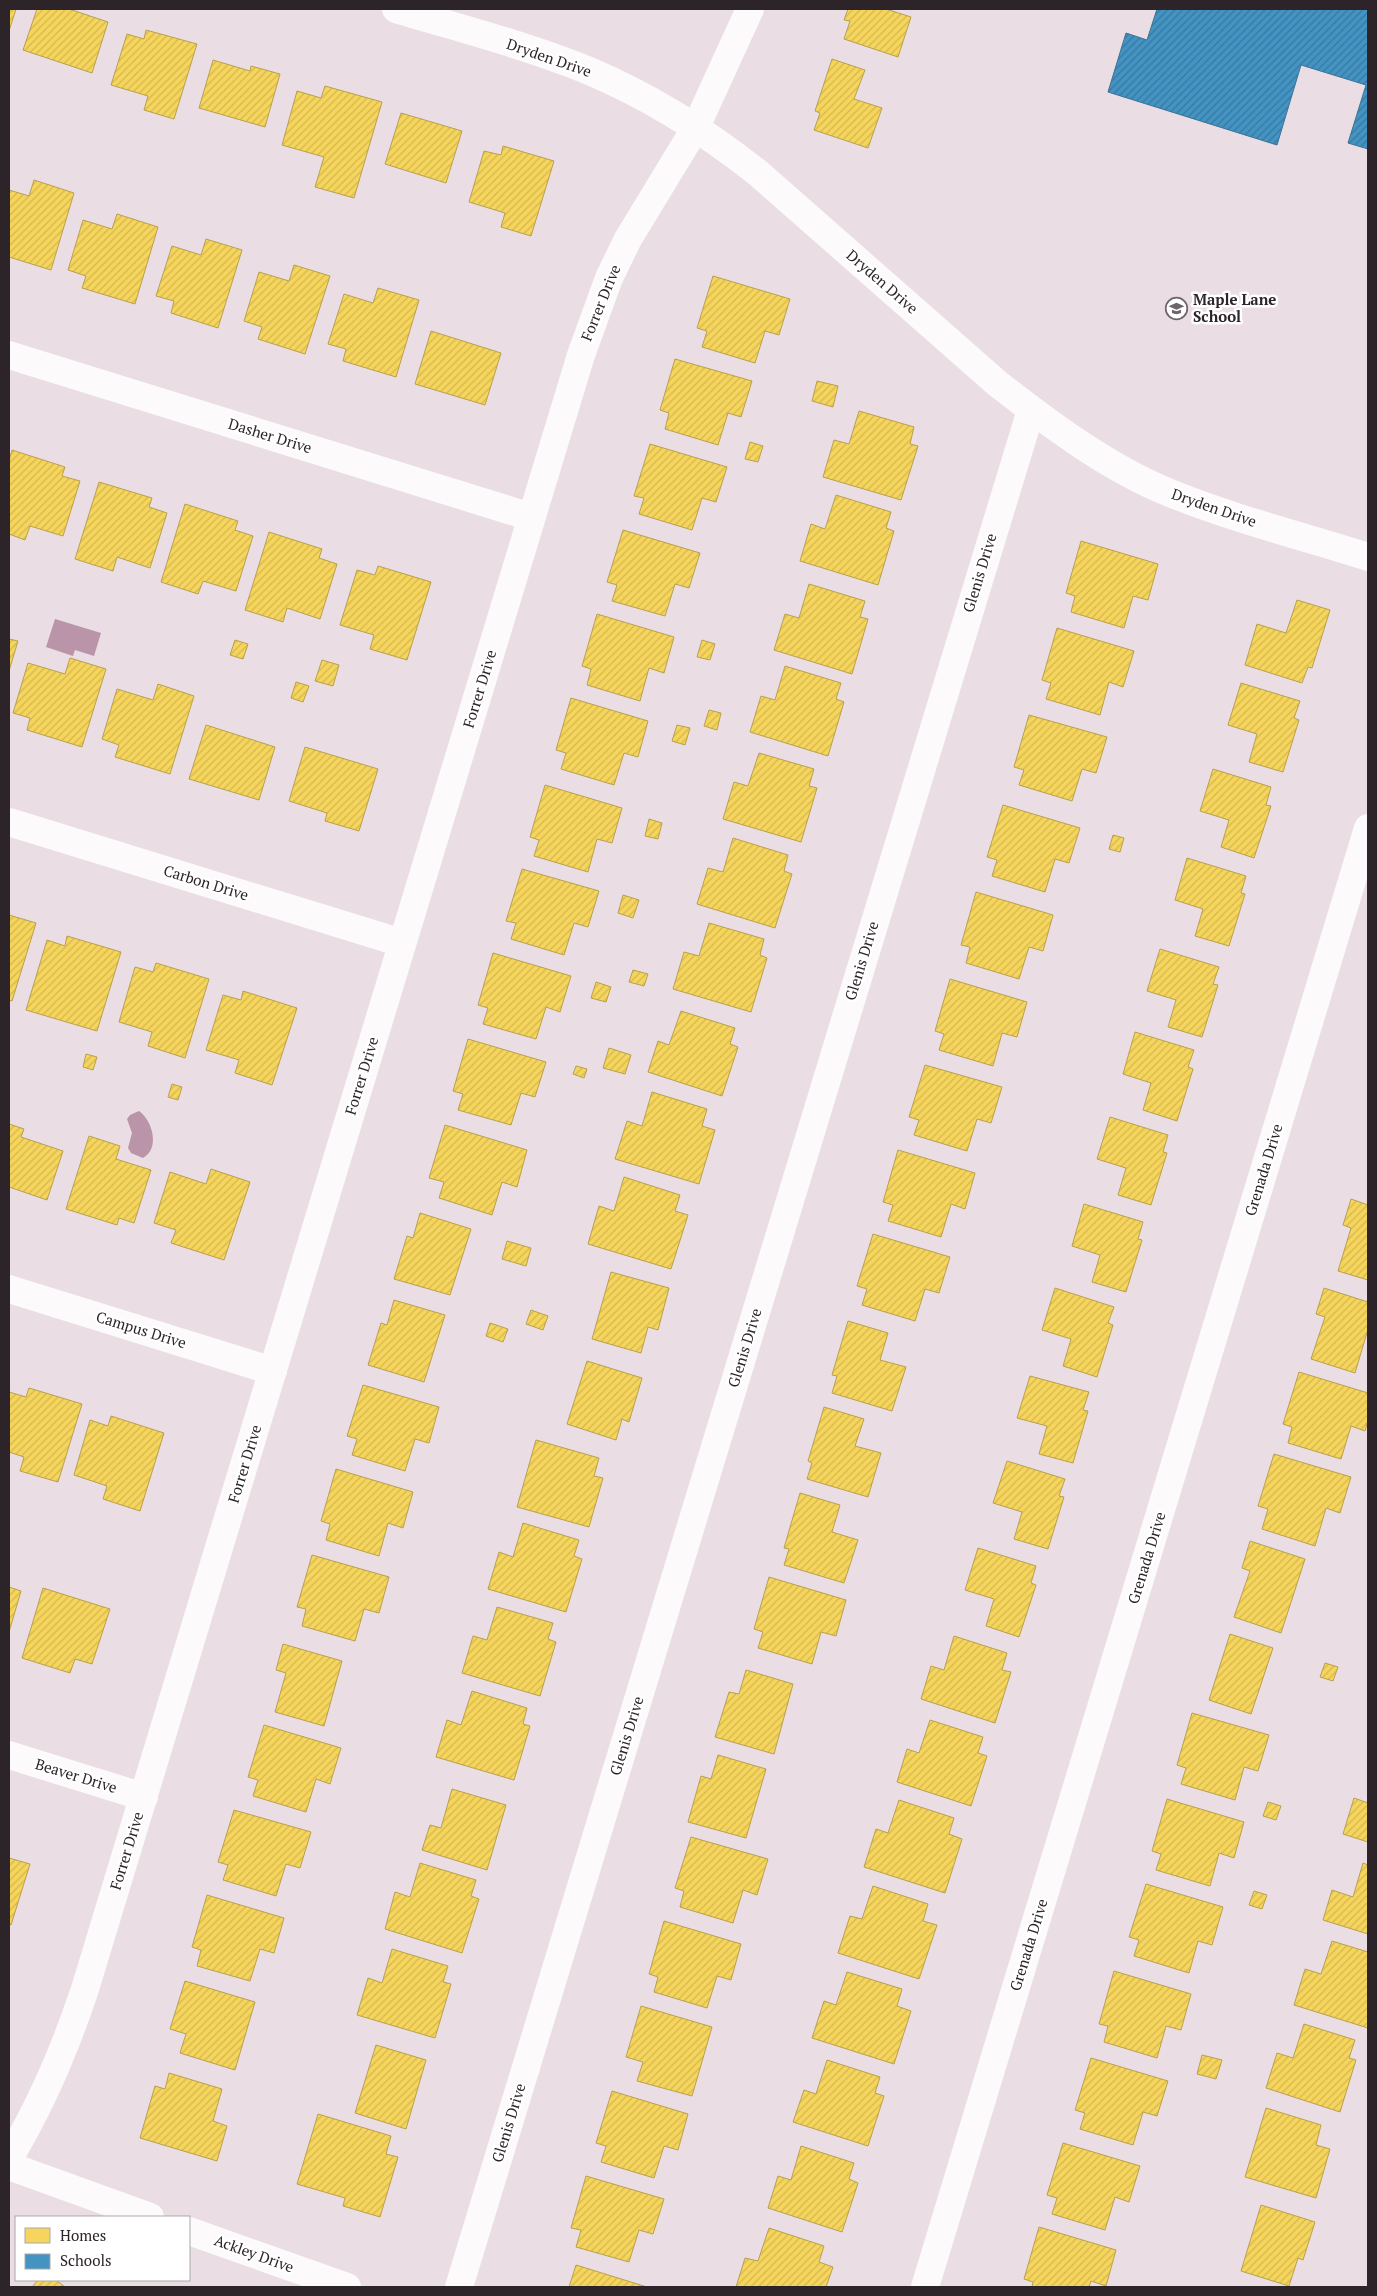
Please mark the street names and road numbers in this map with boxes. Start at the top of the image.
street label: Dryden Drive [504,33,594,81]
street label: Dryden Drive [843,245,923,318]
street label: Forrer Drive [576,261,624,344]
street label: Dasher Drive [226,413,314,457]
street label: Dryden Drive [1169,483,1259,531]
street label: Glenis Drive [958,531,1001,615]
street label: Forrer Drive [458,647,500,730]
street label: Carbon Drive [161,860,251,904]
street label: Glenis Drive [840,919,883,1003]
street label: Forrer Drive [340,1034,382,1117]
street label: Grenada Drive [1240,1121,1287,1218]
street label: Campus Drive [94,1306,189,1352]
street label: Glenis Drive [723,1306,766,1390]
street label: Forrer Drive [223,1422,265,1505]
street label: Grenada Drive [1123,1509,1170,1606]
street label: Glenis Drive [605,1694,648,1778]
street label: Beaver Drive [33,1753,120,1797]
street label: Forrer Drive [105,1809,147,1892]
street label: Grenada Drive [1005,1896,1052,1993]
street label: Glenis Drive [487,2081,530,2165]
street label: Ackley Drive [212,2229,297,2277]

